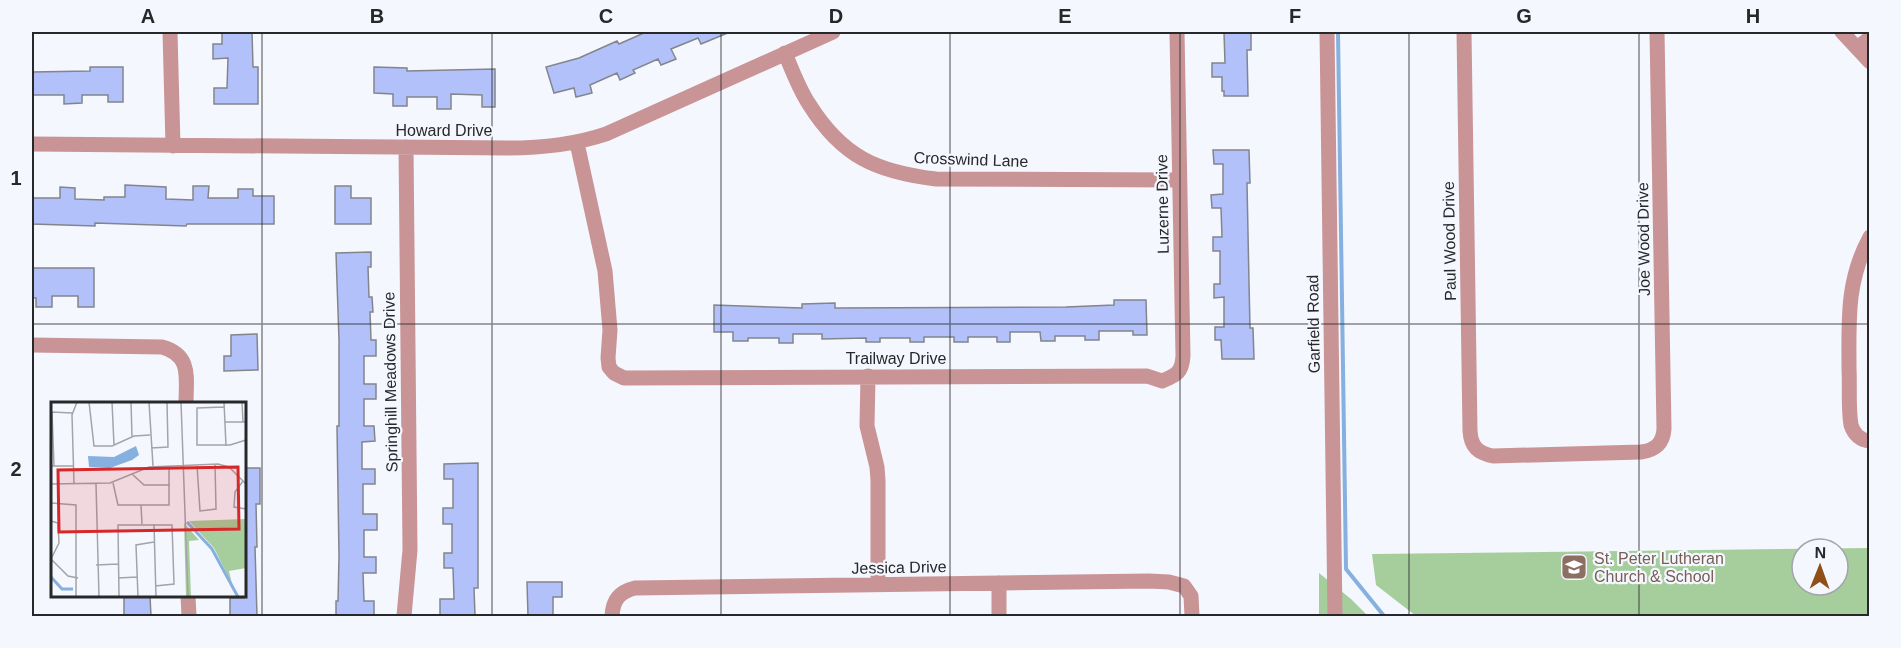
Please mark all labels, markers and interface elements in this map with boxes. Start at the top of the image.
text: A [141,5,155,27]
text: B [370,5,384,27]
text: C [599,5,613,27]
text: D [829,5,843,27]
text: E [1058,5,1072,27]
text: F [1289,5,1301,27]
text: G [1516,5,1532,27]
text: H [1746,5,1760,27]
street label: Howard Drive [396,122,493,139]
street label: Crosswind Lane [913,149,1029,170]
street label: Luzerne Drive [1153,154,1172,254]
text: 1 [10,167,22,189]
street label: Paul Wood Drive [1440,181,1459,301]
street label: Joe Wood Drive [1634,182,1653,296]
street label: Garfield Road [1304,274,1323,373]
street label: Springhill Meadows Drive [380,291,401,472]
street label: Trailway Drive [846,350,946,367]
inset map [51,402,246,597]
text: 2 [10,458,22,480]
north arrow [1790,537,1850,597]
text: N [1814,544,1826,561]
place label: St. Peter Lutheran Church & School [1594,550,1724,585]
school or university icon: St. Peter Lutheran Church & School [1559,552,1589,582]
street label: Jessica Drive [851,558,947,577]

